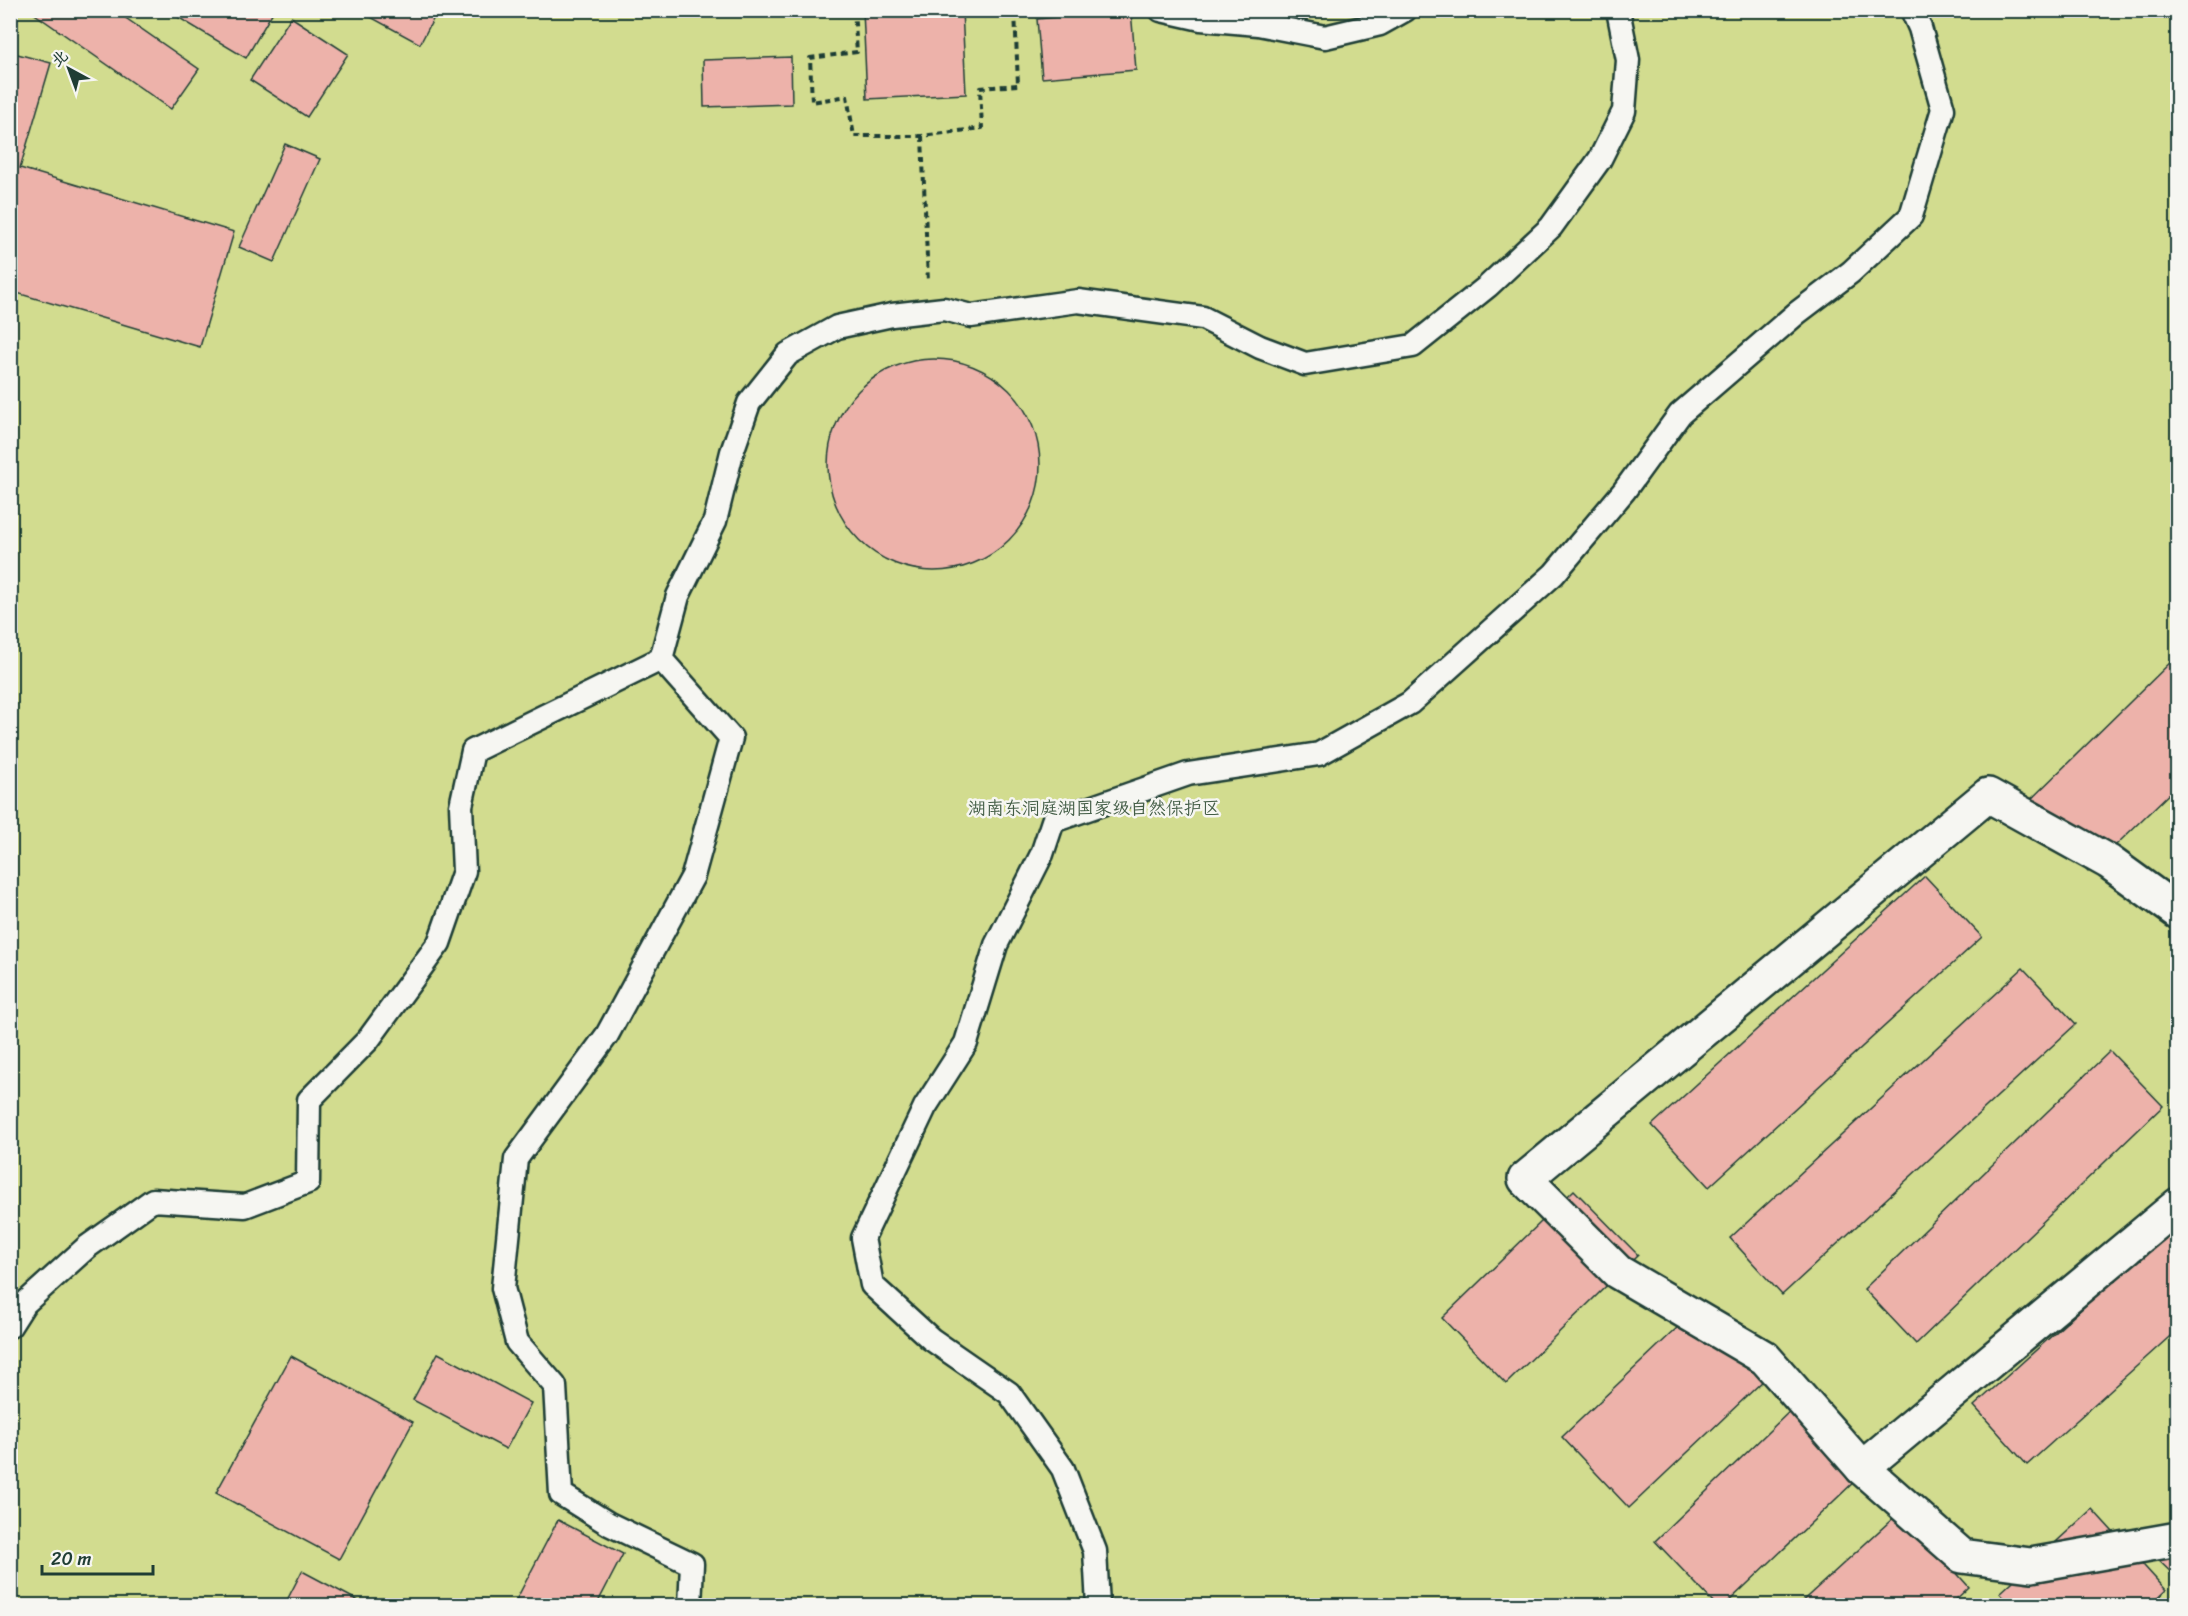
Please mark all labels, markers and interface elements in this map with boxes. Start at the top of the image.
north arrow [39,39,99,99]
text: 北 [44,42,75,74]
park label: 湖南东洞庭湖国家级自然保护区 [968,792,1220,824]
scale bar [42,1538,153,1576]
text: 20 m [51,1543,91,1575]

